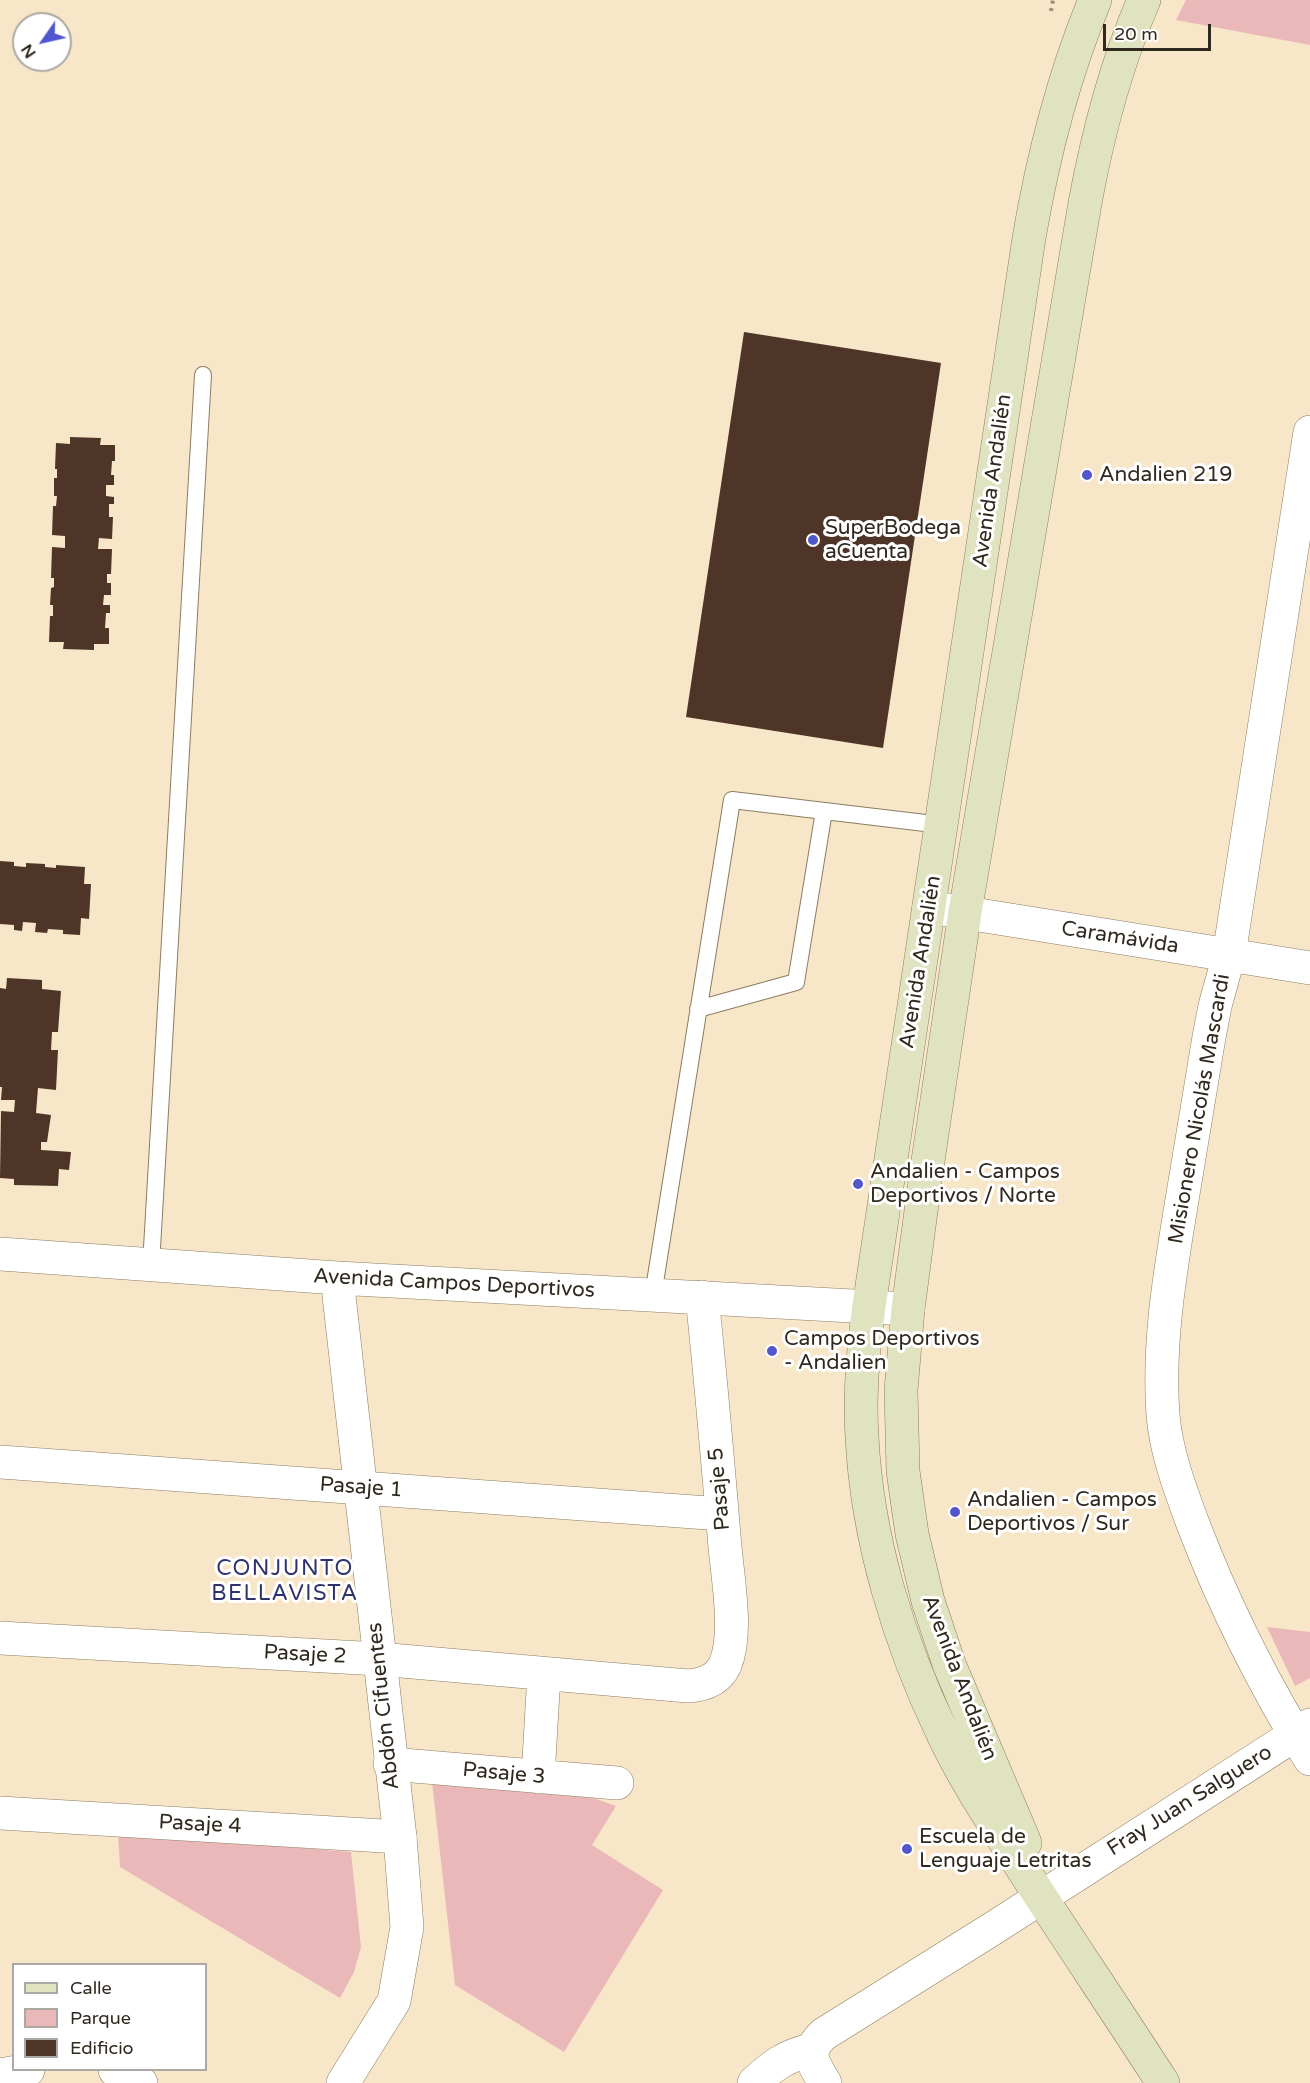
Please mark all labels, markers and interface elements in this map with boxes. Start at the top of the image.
north arrow [12,12,72,72]
scale bar [1106,12,1214,50]
text: 20 m [1114,23,1158,45]
text: N [17,40,41,62]
street label: Avenida Andalién [968,393,1018,569]
place label: Andalien 219 [1099,462,1233,488]
marker: Andalien 219 [1080,468,1094,482]
place label: SuperBodega aCuenta [825,515,961,565]
marker: SuperBodega aCuenta [806,533,820,547]
street label: Avenida Andalién [895,874,947,1050]
street label: Caramávida [1059,916,1181,960]
street label: Misionero Nicolás Mascardi [1164,972,1236,1246]
place label: Andalien - Campos Deportivos / Norte [870,1159,1060,1209]
marker: Andalien - Campos Deportivos / Norte [851,1177,865,1191]
street label: Avenida Campos Deportivos [313,1264,595,1304]
place label: Campos Deportivos - Andalien [784,1326,980,1376]
marker: Campos Deportivos - Andalien [765,1344,779,1358]
street label: Pasaje 5 [704,1447,736,1531]
street label: Pasaje 1 [319,1473,403,1503]
place label: Andalien - Campos Deportivos / Sur [967,1487,1157,1537]
marker: Andalien - Campos Deportivos / Sur [948,1505,962,1519]
district label: CONJUNTO BELLAVISTA [211,1556,359,1608]
street label: Avenida Andalién [916,1592,1002,1764]
street label: Abdón Cifuentes [363,1621,405,1791]
street label: Pasaje 2 [263,1640,347,1670]
street label: Fray Juan Salguero [1103,1740,1277,1862]
street label: Pasaje 3 [462,1758,546,1790]
street label: Pasaje 4 [158,1810,242,1840]
place label: Escuela de Lenguaje Letritas [919,1824,1091,1874]
marker: Escuela de Lenguaje Letritas [900,1842,914,1856]
legend [12,1963,207,2071]
text: Calle [70,1977,112,1999]
text: Parque [70,2007,131,2029]
text: Edificio [70,2037,134,2059]

